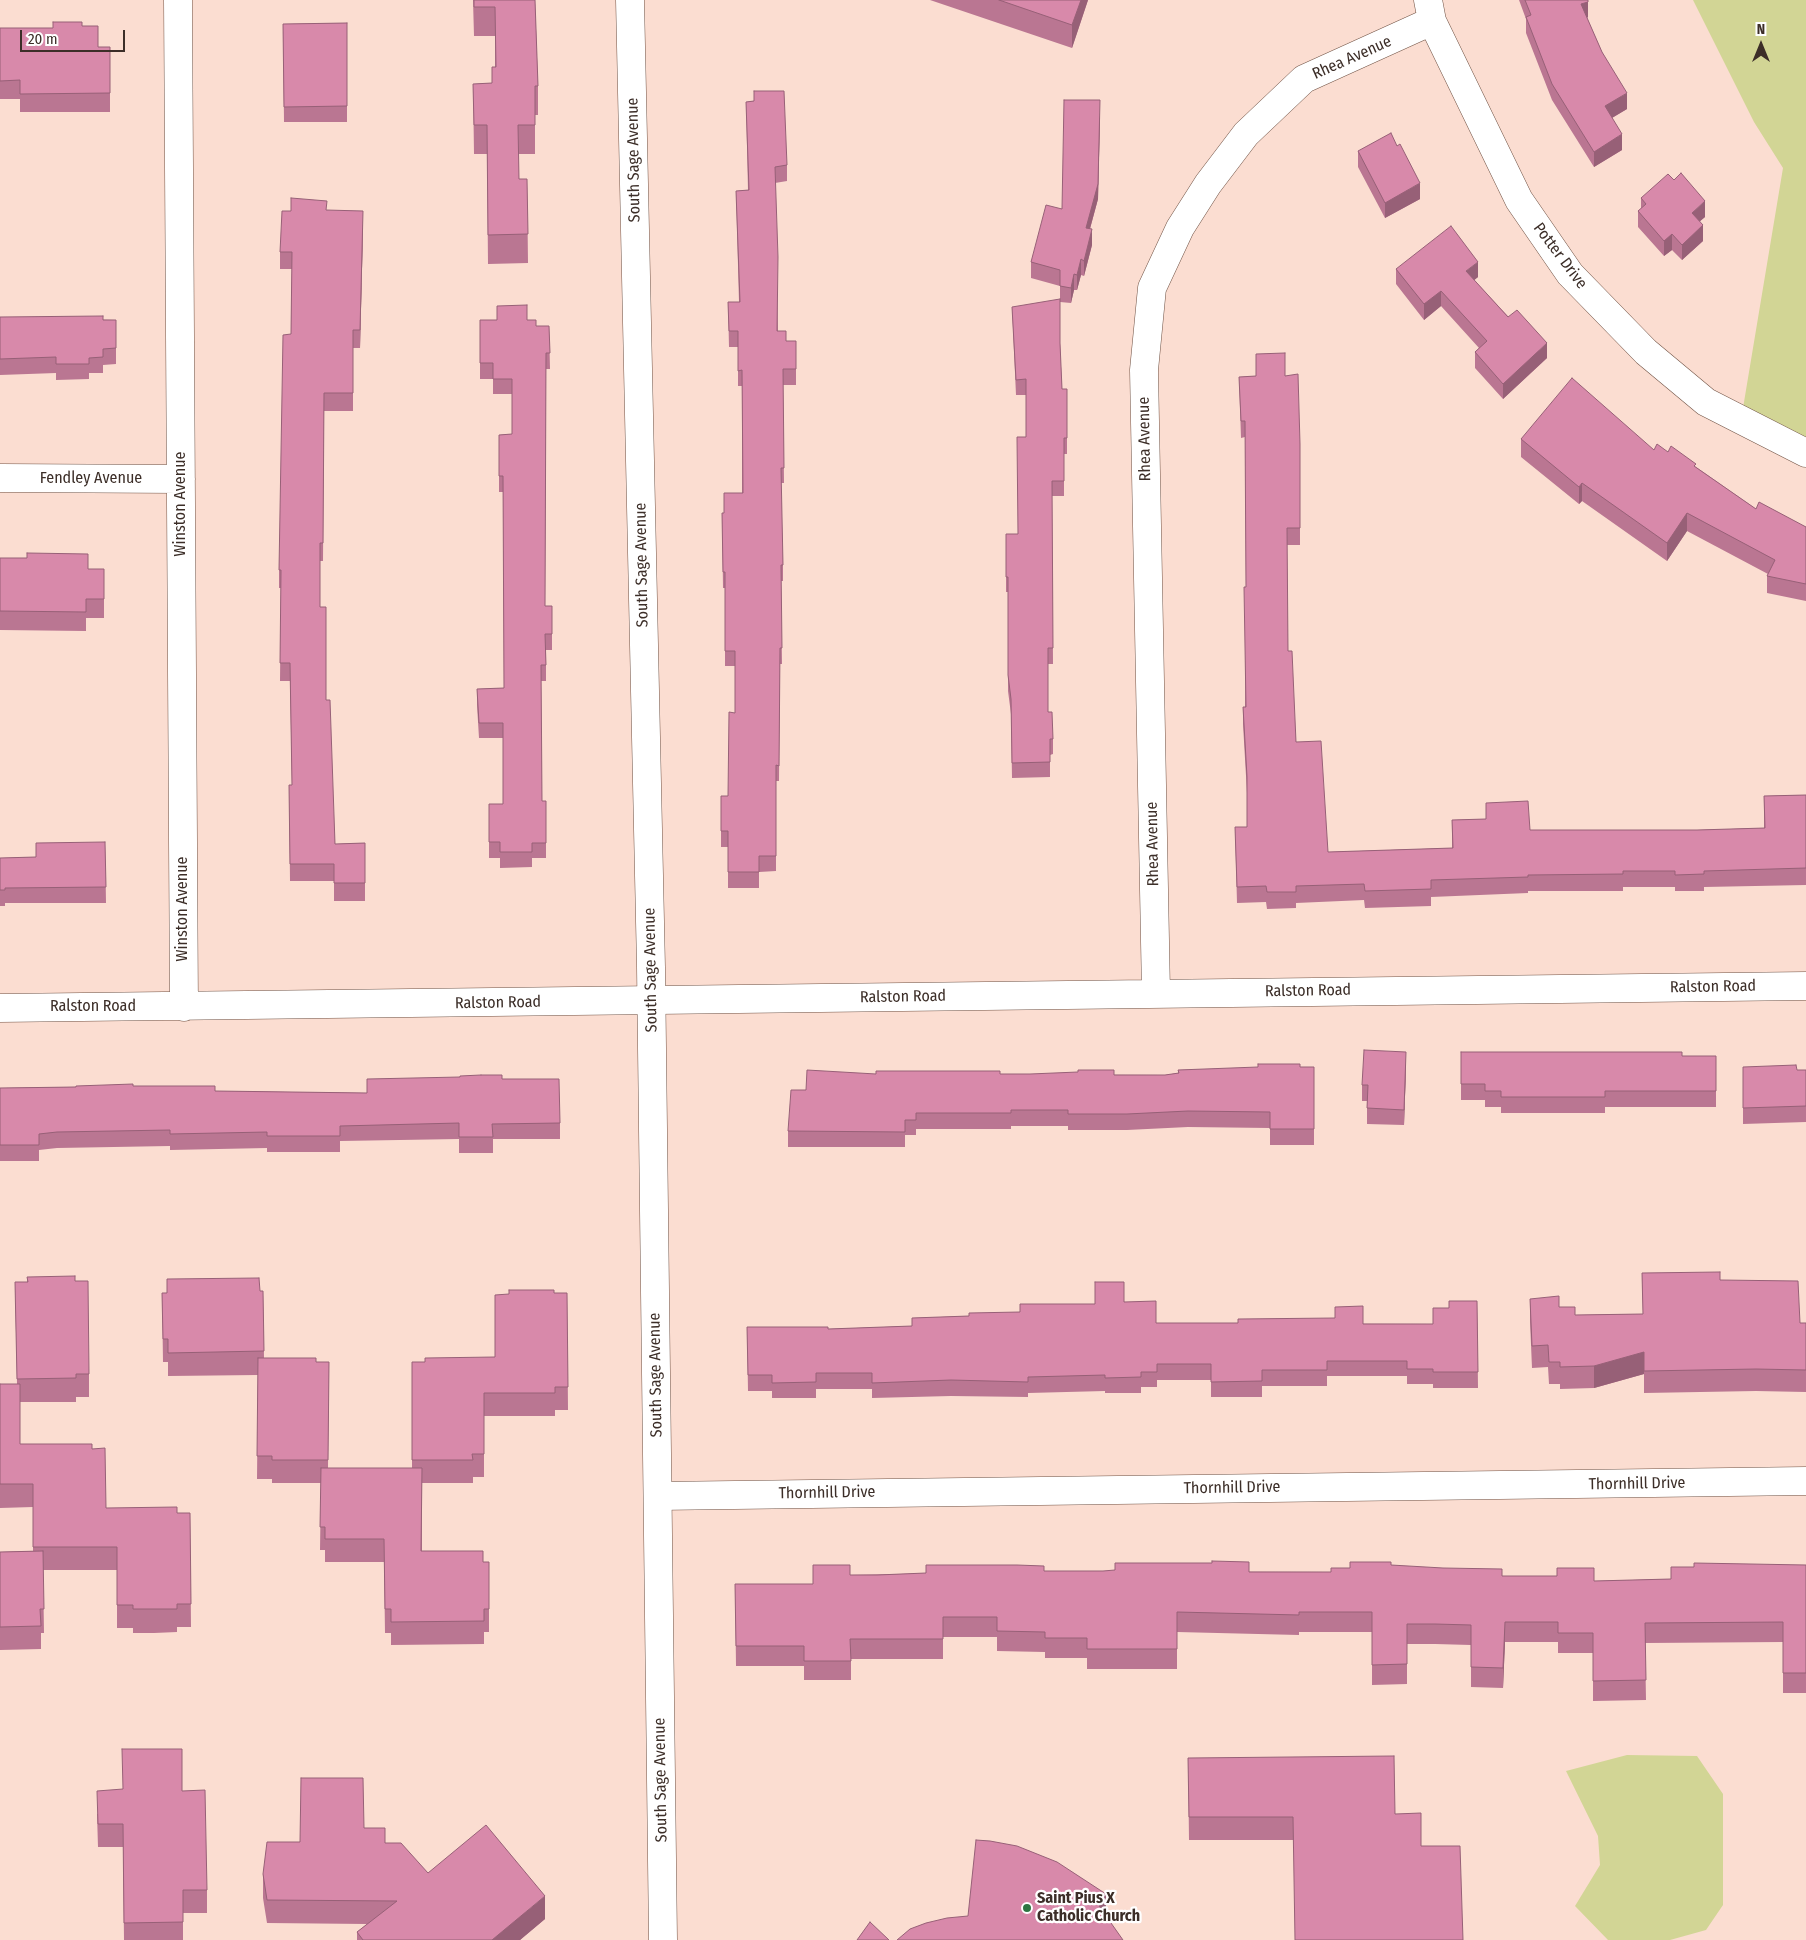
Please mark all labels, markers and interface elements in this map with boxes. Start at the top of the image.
scale bar [22,20,128,52]
north arrow [1736,20,1786,70]
text: N [1757,21,1765,38]
text: 20 m [28,30,58,48]
street label: Rhea Avenue [1309,32,1395,84]
street label: South Sage Avenue [623,97,645,223]
street label: Potter Drive [1529,219,1591,293]
street label: Rhea Avenue [1135,397,1155,481]
street label: Winston Avenue [171,452,191,556]
street label: Fendley Avenue [40,469,142,489]
street label: South Sage Avenue [631,502,653,628]
street label: Rhea Avenue [1143,802,1163,886]
street label: Winston Avenue [173,857,193,961]
street label: South Sage Avenue [640,907,662,1033]
street label: Ralston Road [1670,977,1756,997]
street label: Ralston Road [1265,981,1351,1001]
street label: Ralston Road [860,987,946,1007]
street label: Ralston Road [455,993,541,1013]
street label: Ralston Road [50,997,136,1017]
street label: South Sage Avenue [645,1312,667,1438]
street label: Thornhill Drive [1588,1474,1686,1494]
street label: Thornhill Drive [1183,1478,1281,1498]
street label: Thornhill Drive [778,1483,876,1503]
street label: South Sage Avenue [650,1717,672,1843]
place label: Saint Pius X Catholic Church [1037,1889,1140,1927]
marker: Saint Pius X Catholic Church [1021,1902,1033,1914]

